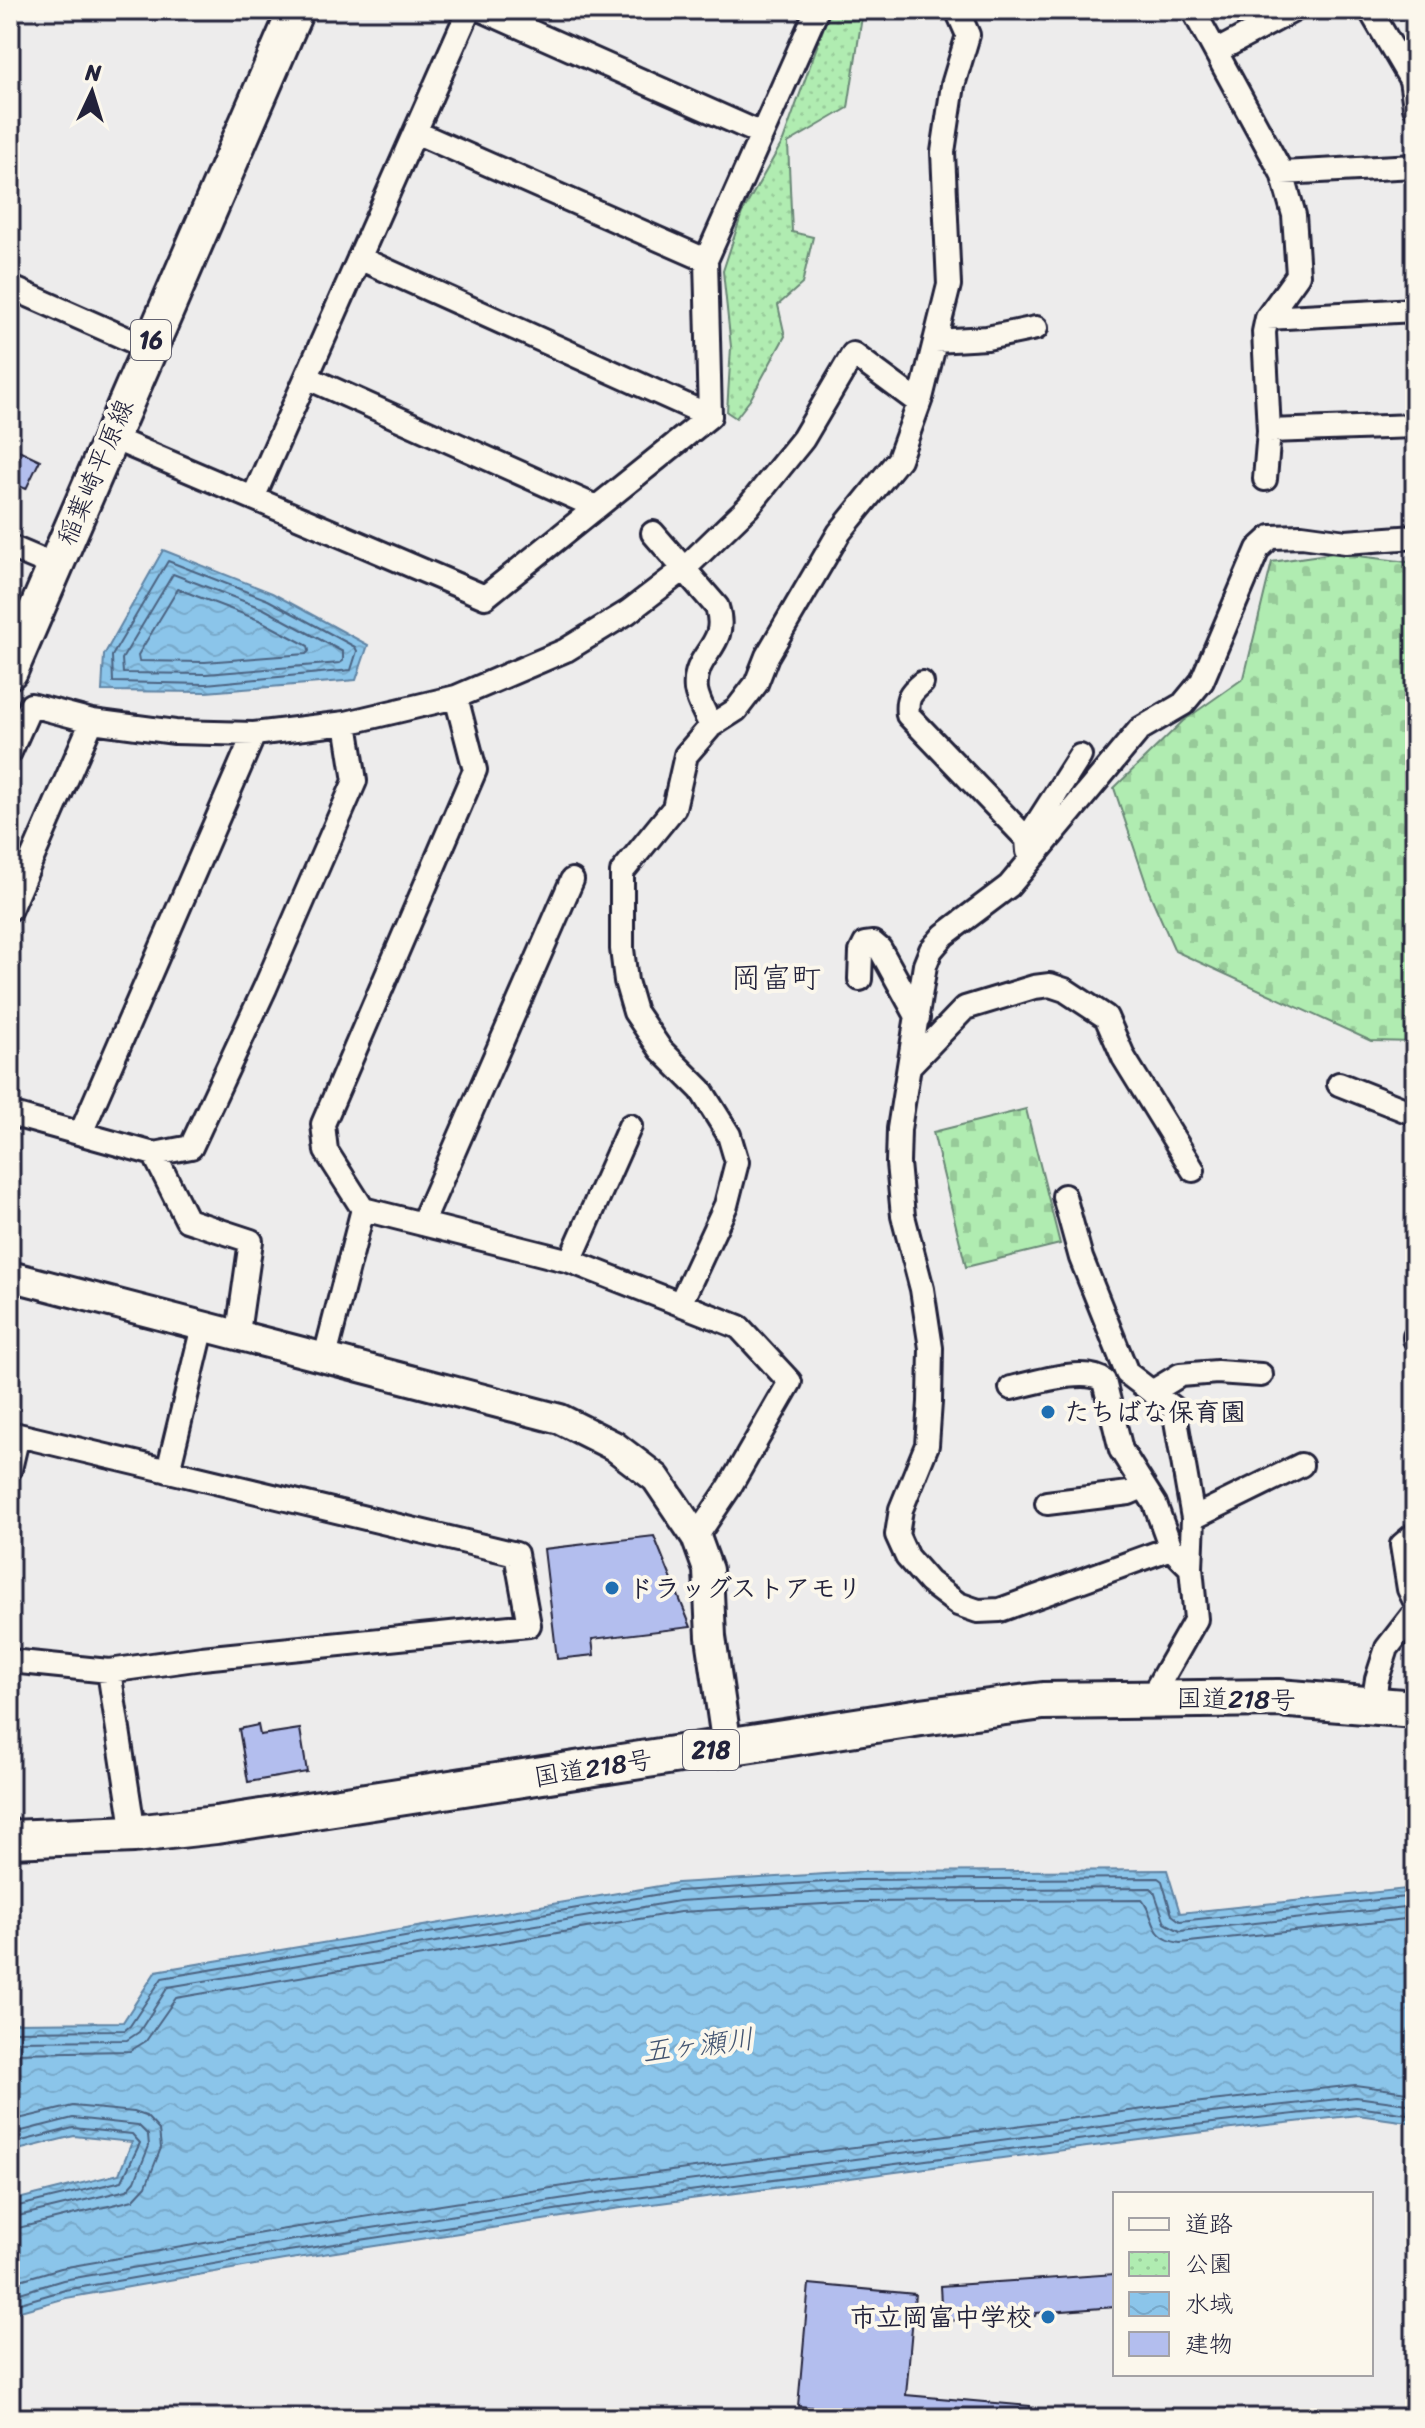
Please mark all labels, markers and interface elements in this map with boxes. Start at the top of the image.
north arrow [52,52,132,132]
text: N [83,52,103,93]
road number: 16 [131,320,171,360]
street label: 稲葉崎平原線 [43,391,147,553]
district label: 岡富町 [731,951,821,1005]
place label: たちばな保育園 [1064,1389,1246,1435]
marker: たちばな保育園 [1039,1403,1057,1421]
place label: ドラッグストアモリ [628,1565,863,1611]
marker: ドラッグストアモリ [603,1579,621,1597]
street label: 国道218号 [1176,1675,1296,1723]
road number: 218 [683,1730,739,1770]
street label: 国道218号 [530,1736,656,1800]
water label: 五ヶ瀬川 [639,2014,757,2076]
legend [1113,2192,1373,2376]
text: 道路 [1185,2203,1233,2245]
text: 公園 [1185,2243,1233,2285]
text: 水域 [1185,2283,1233,2325]
place label: 市立岡富中学校 [850,2294,1032,2340]
marker: 市立岡富中学校 [1039,2308,1057,2326]
text: 建物 [1185,2323,1233,2365]

